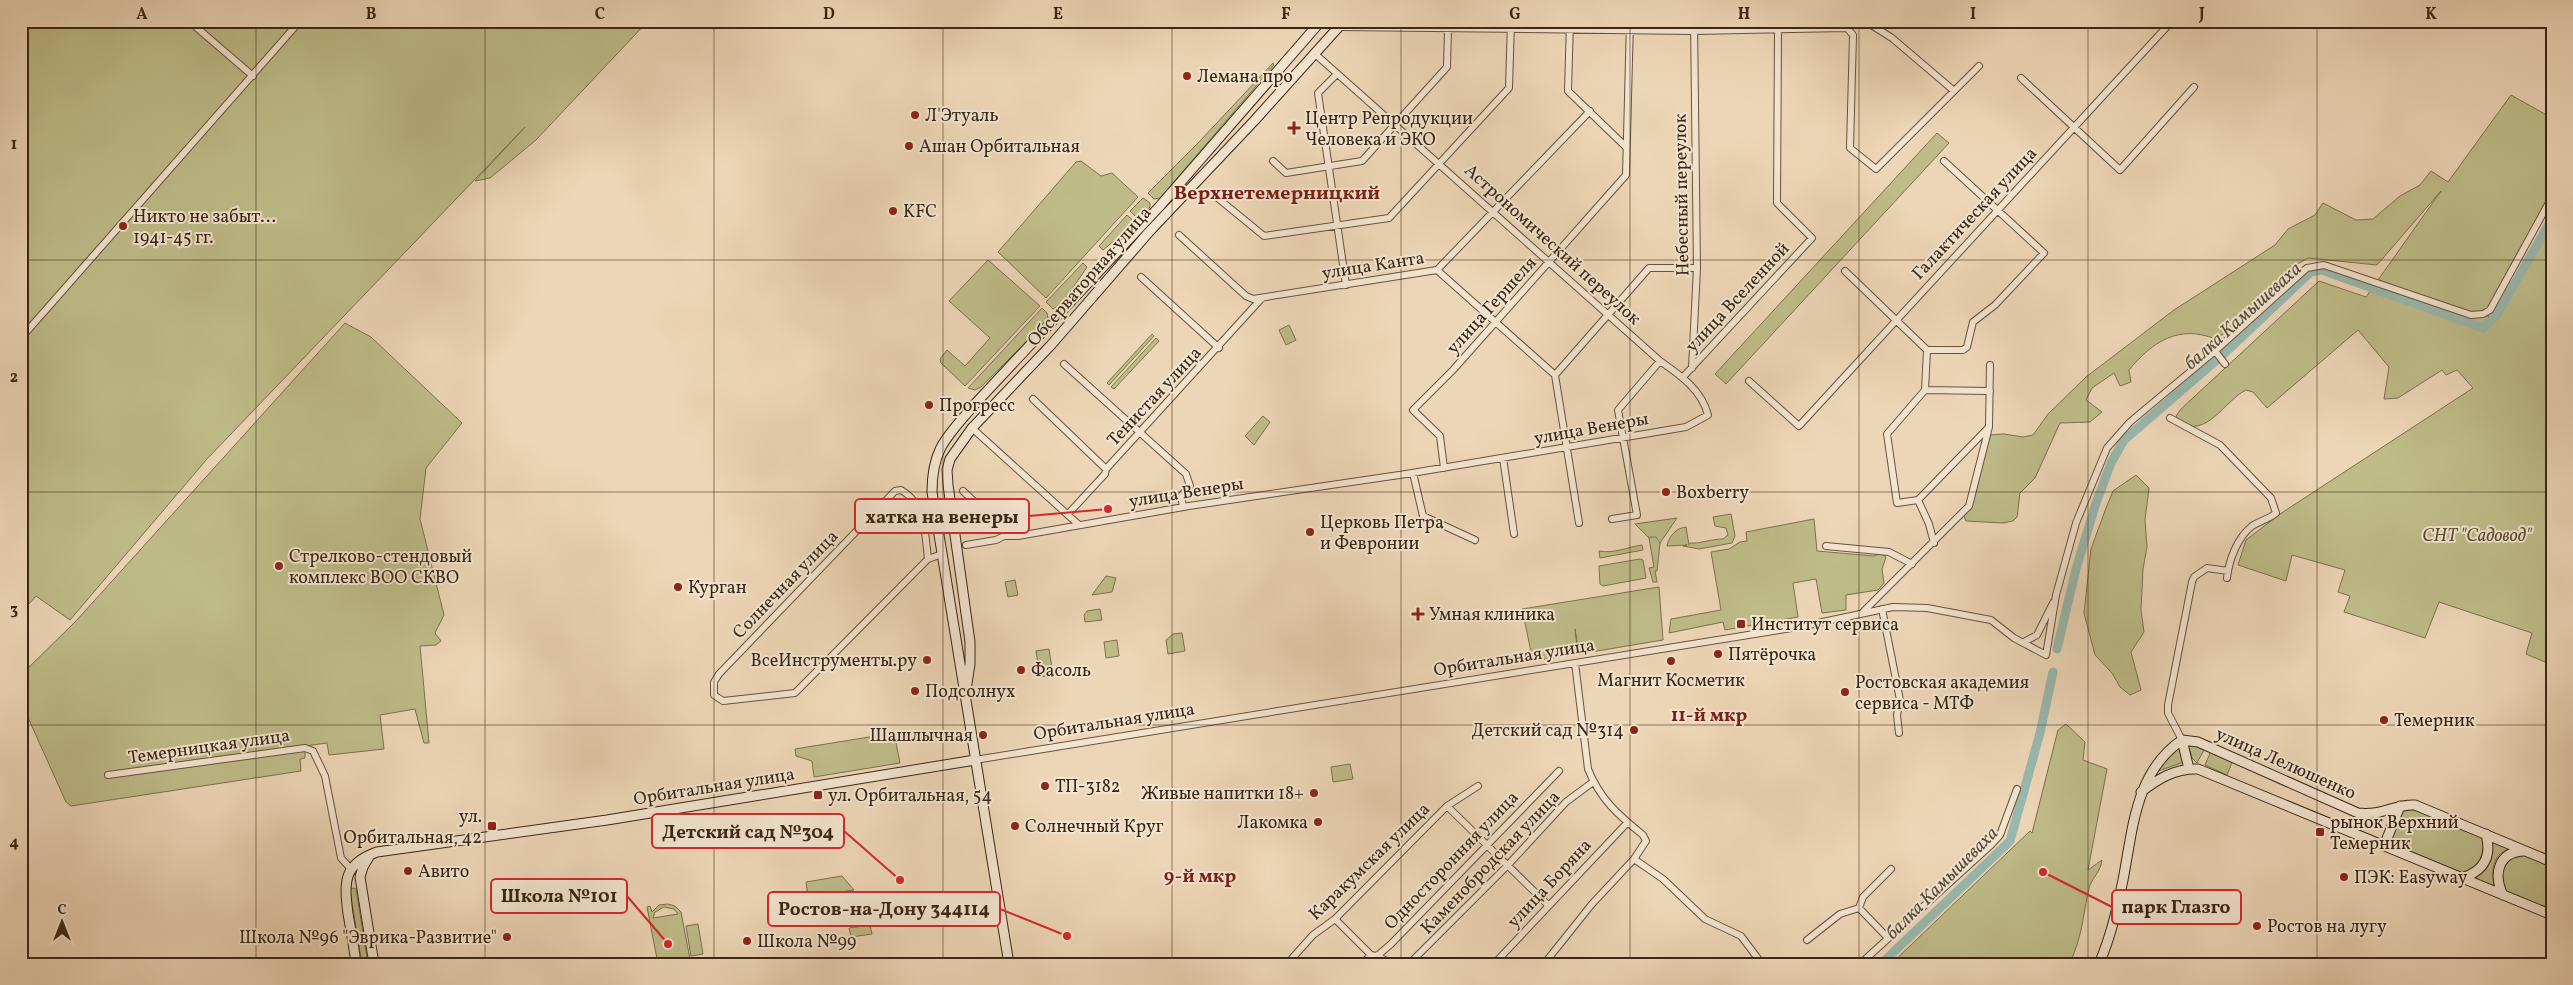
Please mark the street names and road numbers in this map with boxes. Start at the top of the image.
street label: Небесный переулок [1669,113,1696,276]
street label: Галактическая улица [1907,142,2043,286]
street label: Астрономический переулок [1458,159,1646,332]
street label: Обсерваторная улица [1022,202,1158,352]
street label: улица Вселенной [1680,237,1796,359]
street label: улица Канта [1320,246,1426,287]
street label: улица Гершеля [1441,252,1543,360]
street label: Тенистая улица [1102,342,1208,453]
street label: улица Венеры [1532,407,1651,452]
street label: улица Венеры [1127,472,1246,515]
street label: Солнечная улица [727,525,845,645]
street label: Орбитальная улица [1432,633,1597,684]
street label: Орбитальная улица [1032,697,1197,748]
street label: улица Лелюшенко [2211,722,2360,807]
street label: Темерницкая улица [127,724,292,771]
street label: Орбитальная улица [632,762,797,813]
street label: Односторонняя улица [1379,786,1525,936]
street label: Каменобродская улица [1416,786,1567,941]
street label: Каракумская улица [1304,797,1436,927]
street label: улица Боряна [1502,834,1598,934]

